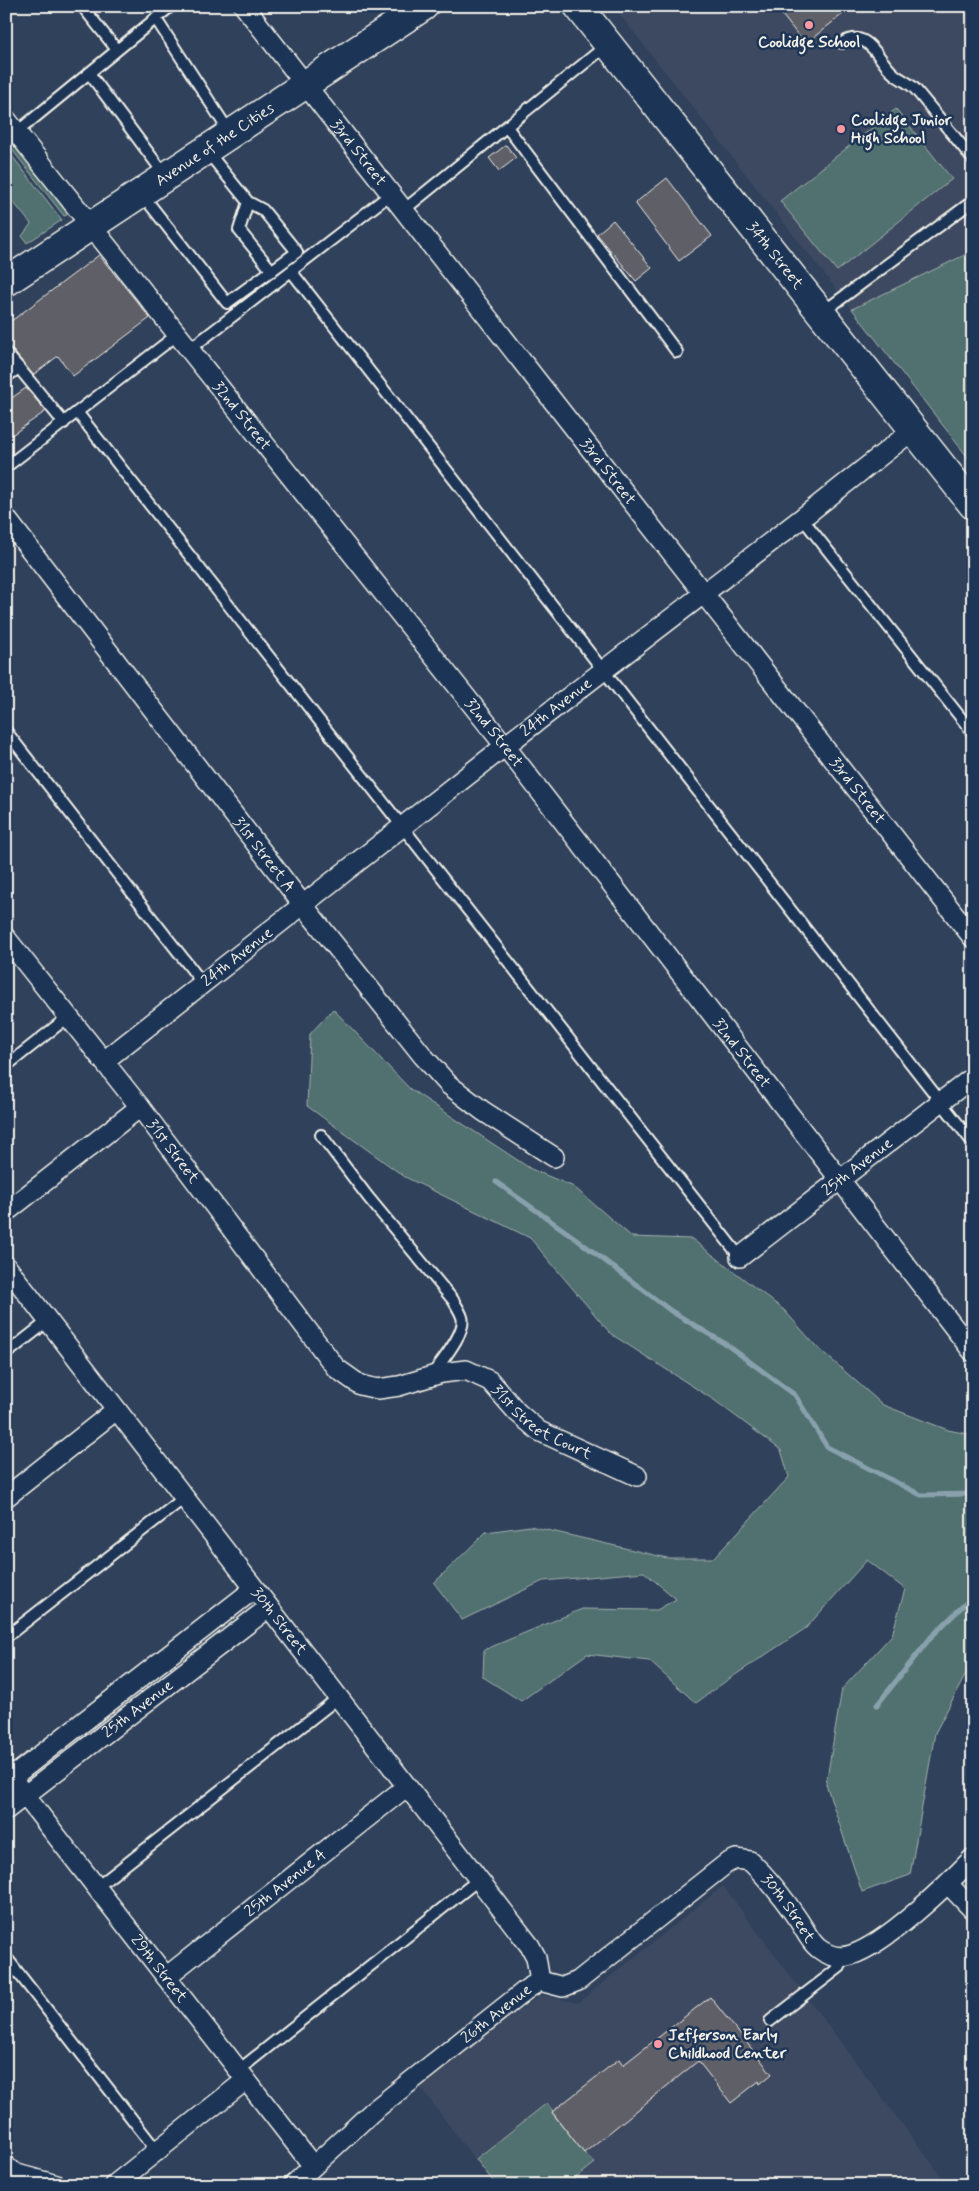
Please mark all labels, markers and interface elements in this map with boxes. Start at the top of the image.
marker: Coolidge School [803,19,815,31]
place label: Coolidge School [758,32,860,55]
street label: Avenue of the Cities [151,97,278,191]
place label: Coolidge Junior High School [851,110,952,151]
street label: 33rd Street [326,115,392,191]
marker: Coolidge Junior High School [835,123,847,135]
street label: 34th Street [742,217,809,294]
street label: 32nd Street [208,377,276,455]
street label: 33rd Street [575,434,641,510]
street label: 24th Avenue [515,673,596,741]
street label: 32nd Street [460,693,528,772]
street label: 33rd Street [825,753,891,829]
street label: 31st Street A [228,812,300,896]
street label: 24th Avenue [197,922,277,991]
street label: 32nd Street [708,1014,776,1092]
street label: 31st Street [142,1115,205,1188]
street label: 25th Avenue [817,1132,897,1201]
street label: 31st Street Court [487,1380,596,1465]
street label: 30th Street [247,1583,313,1659]
street label: 25th Avenue [98,1674,177,1743]
street label: 25th Avenue A [240,1844,330,1922]
street label: 30th Street [757,1869,821,1947]
street label: 29th Street [126,1930,193,2007]
street label: 26th Avenue [456,1979,536,2048]
place label: Jefferson Early Childhood Center [668,2025,787,2064]
marker: Jefferson Early Childhood Center [652,2038,664,2050]

